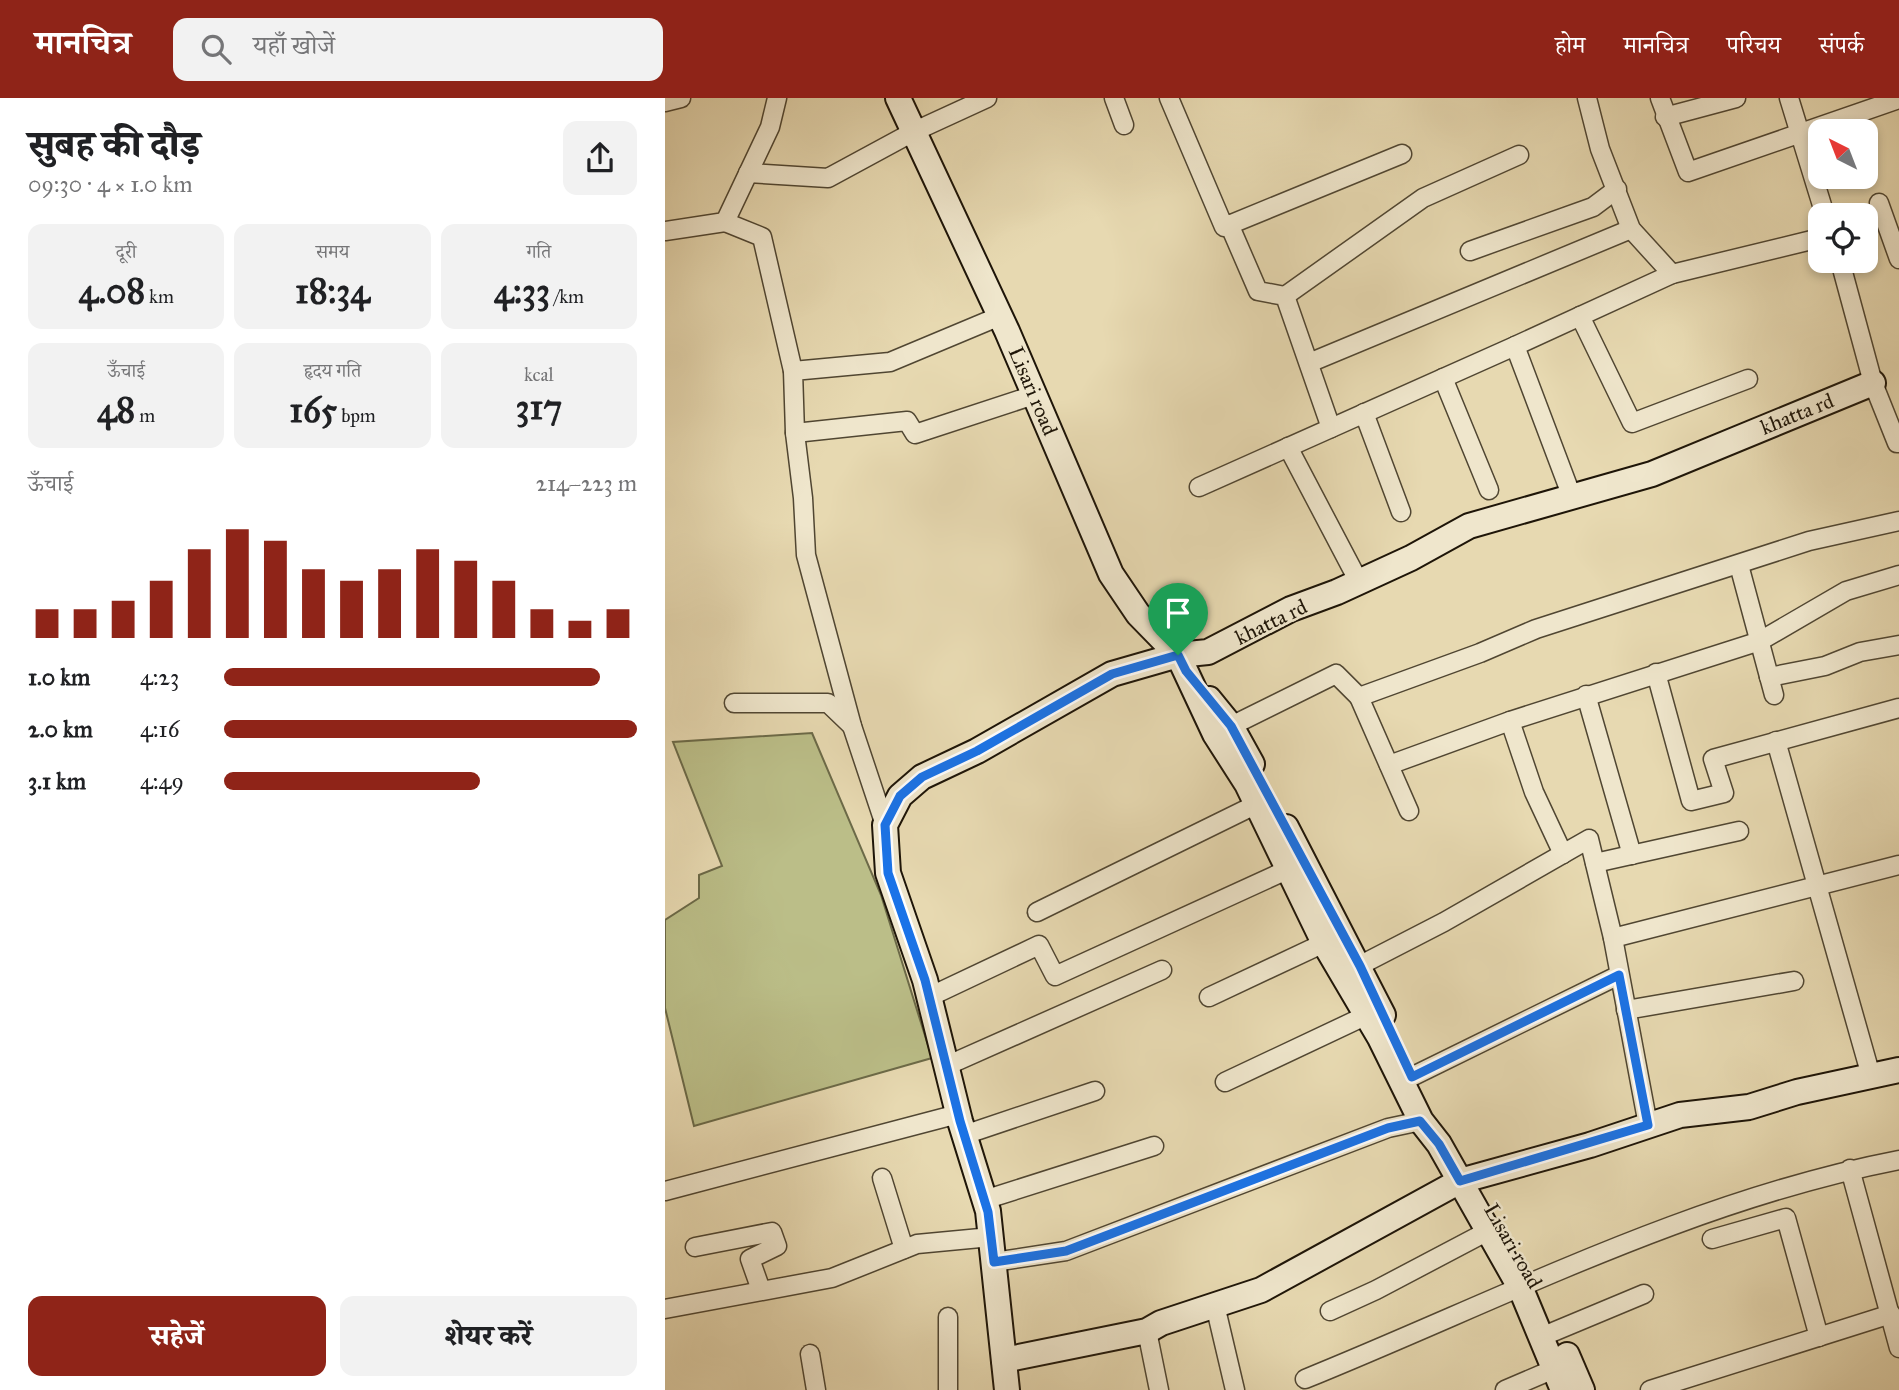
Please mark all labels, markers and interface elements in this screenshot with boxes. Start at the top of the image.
search box [173,18,663,81]
text: मानचित्र [35,23,131,63]
text: यहाँ खोजें [253,29,335,61]
icon: search [197,30,235,68]
text: होम [1555,30,1585,60]
text: मानचित्र [1623,30,1689,60]
text: परिचय [1727,30,1781,60]
text: संपर्क [1819,30,1864,60]
north arrow [1808,119,1878,189]
map controls [1808,119,1878,273]
text: सुबह की दौड़ [28,121,200,167]
button: share [563,121,637,195]
text: 09:30 · 4 × 1.0 km [28,170,192,198]
button: locate [1808,203,1878,273]
text: दूरी [116,240,136,263]
text: समय [316,240,349,263]
text: गति [526,240,551,263]
text: 4.08 [78,270,145,313]
text: 18:34 [295,270,370,313]
text: 4:33 [494,270,550,313]
text: km [145,285,174,308]
text: /km [550,285,584,308]
street label: Lisari road [1003,343,1063,440]
text: ऊँचाई [107,359,145,382]
text: हृदय गति [304,359,361,382]
text: kcal [524,363,554,386]
text: 317 [516,386,562,429]
street label: khatta rd [1756,387,1838,440]
text: 48 [97,389,135,432]
text: 165 [289,389,337,432]
text: m [135,404,155,427]
text: bpm [337,404,376,427]
text: ऊँचाई [28,469,73,497]
text: 214–223 m [536,469,637,497]
pin [1148,583,1208,655]
street label: khatta rd [1231,593,1312,651]
icon: arrive [1159,594,1197,632]
text: 1.0 km [28,663,90,691]
text: 4:23 [140,663,179,691]
text: 2.0 km [28,715,93,743]
text: 4:16 [140,715,179,743]
text: 3.1 km [28,767,86,795]
text: 4:49 [140,767,184,795]
street label: Lisari road [1478,1199,1548,1294]
button: सहेजें [28,1296,326,1376]
button: शेयर करें [340,1296,637,1376]

